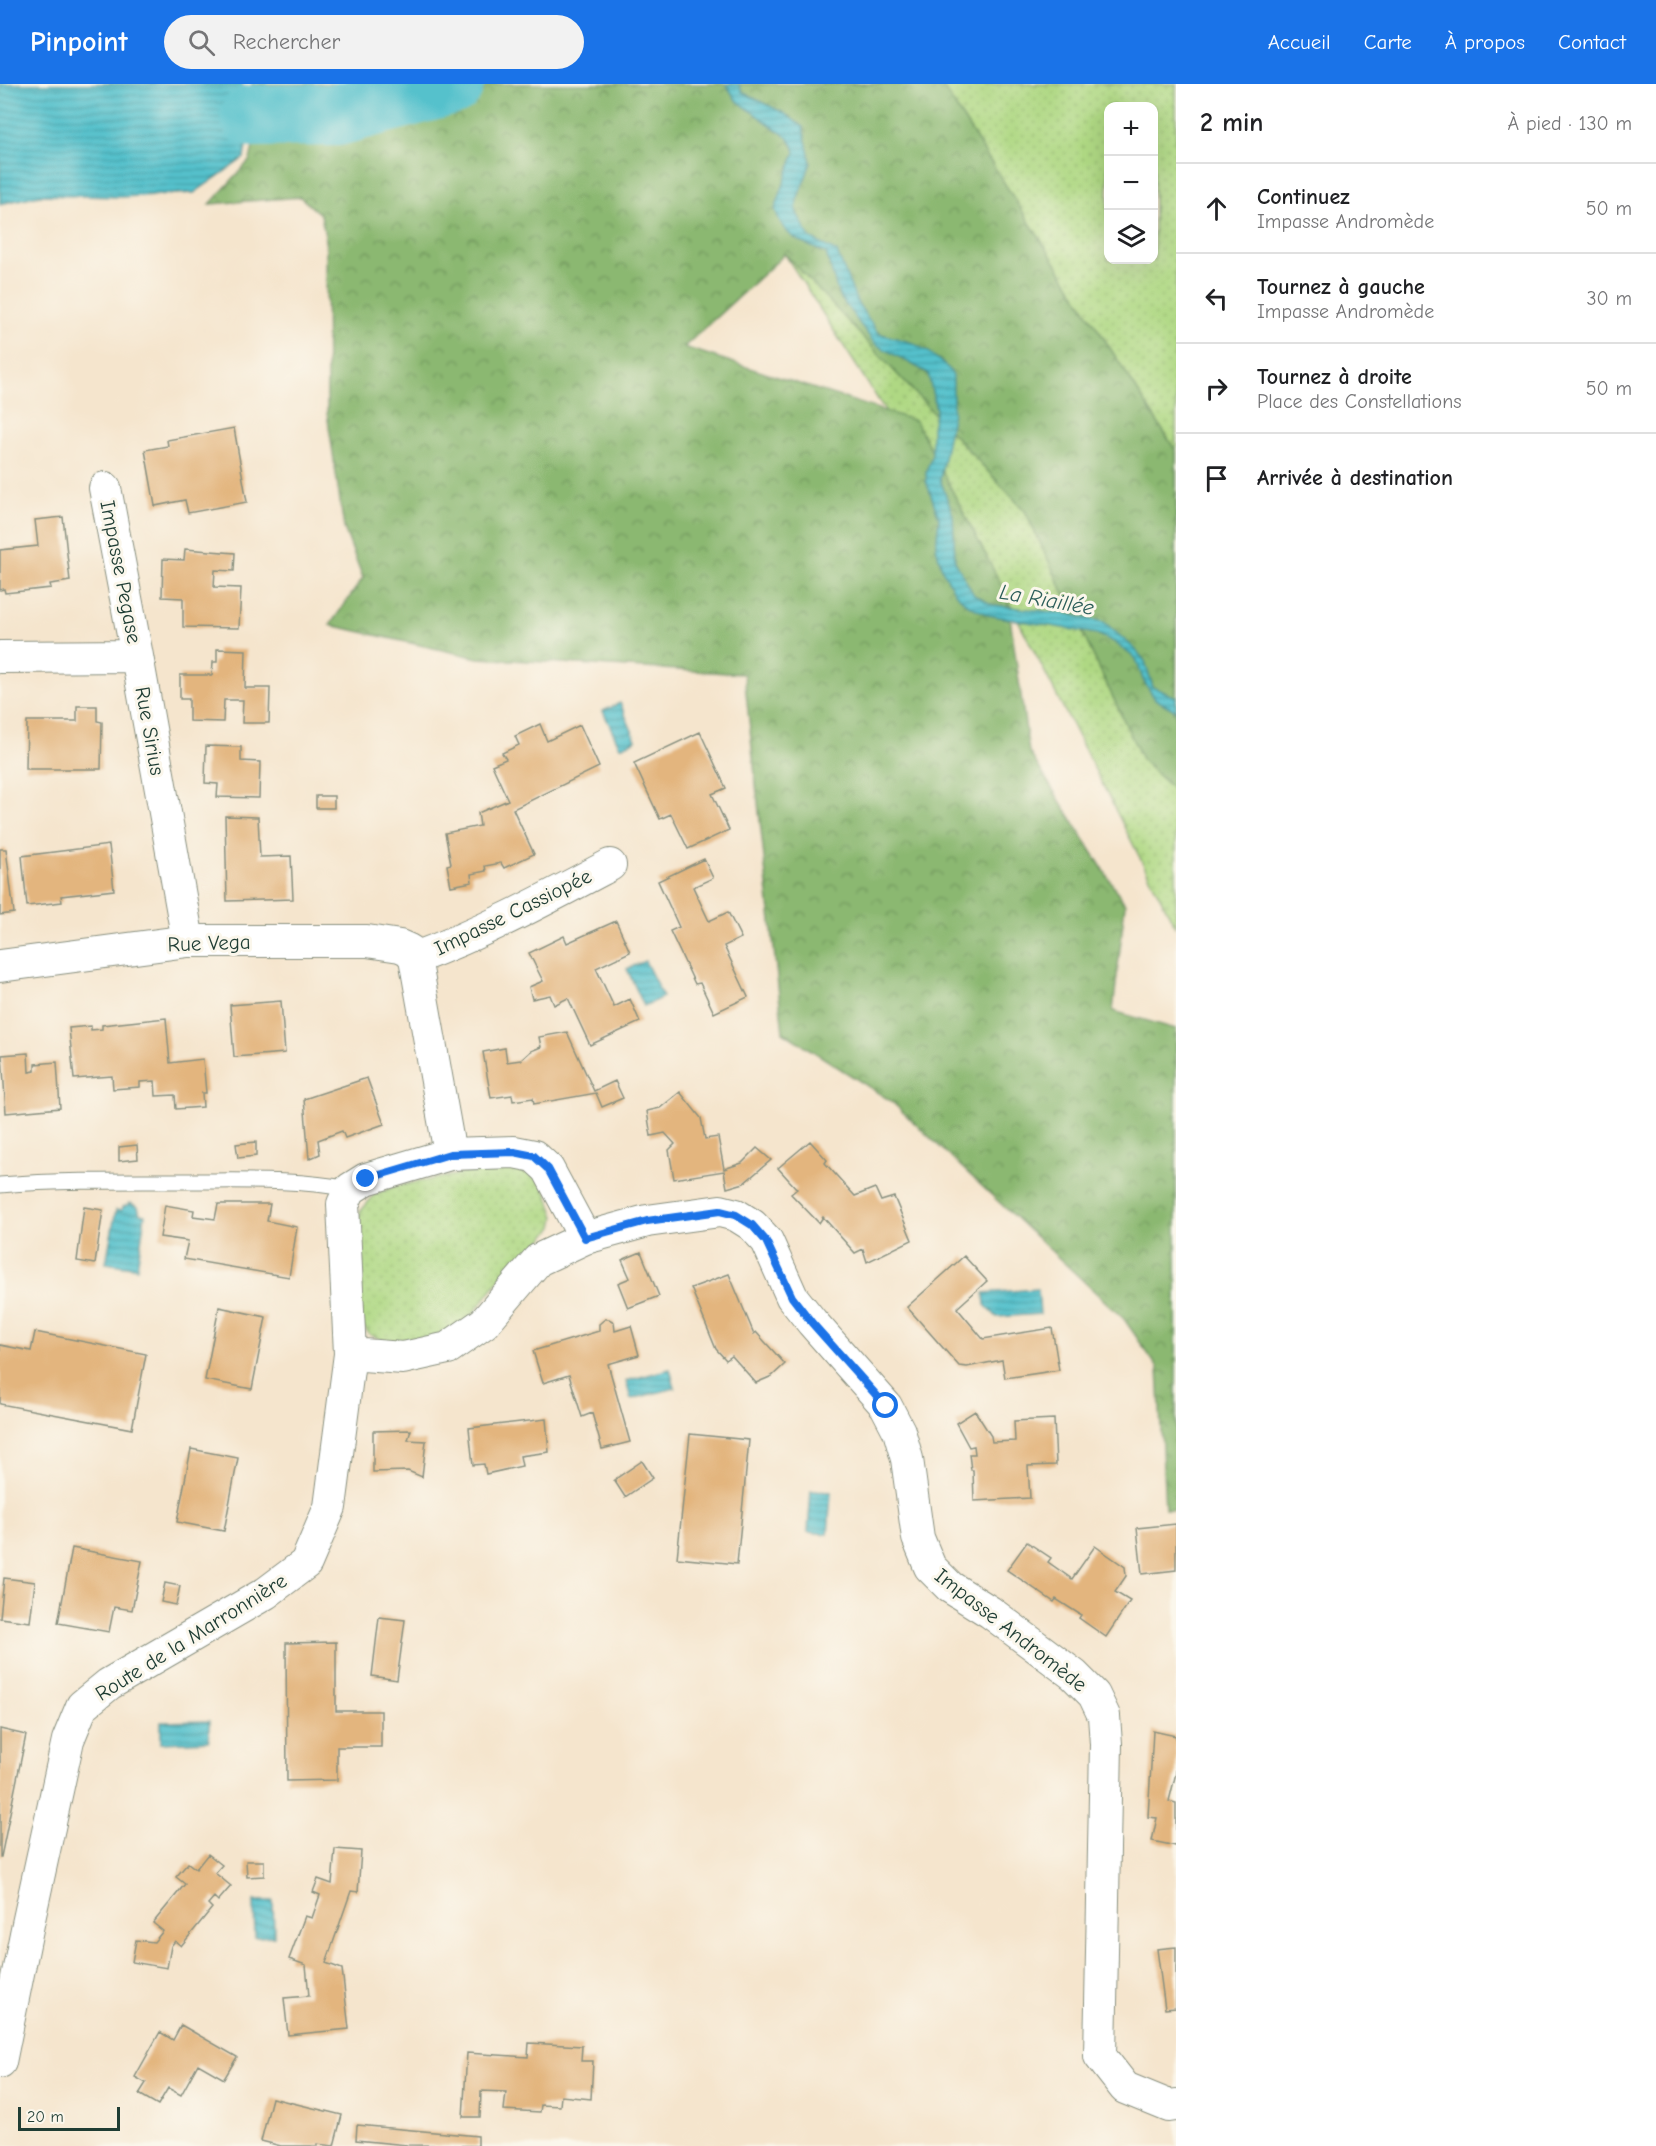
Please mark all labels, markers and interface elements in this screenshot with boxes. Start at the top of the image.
search box [164,15,584,69]
text: Pinpoint [30,26,128,58]
icon: search [185,26,218,59]
text: Rechercher [233,29,340,55]
text: Accueil [1268,30,1331,54]
text: Carte [1364,30,1412,54]
text: À propos [1445,30,1525,54]
text: Contact [1558,30,1626,54]
map controls [1104,102,1158,264]
button: + [1104,102,1158,156]
text: 2 min [1200,108,1263,138]
text: À pied · 130 m [1508,112,1632,135]
button: − [1104,156,1158,210]
text: Continuez [1257,184,1350,210]
icon: ahead [1200,192,1233,225]
text: 50 m [1586,197,1632,220]
button: layers [1104,210,1158,264]
text: Impasse Andromède [1257,210,1434,233]
text: Tournez à gauche [1257,274,1425,300]
icon: left [1200,282,1233,315]
text: 30 m [1586,287,1632,310]
text: Impasse Andromède [1257,300,1434,323]
text: Tournez à droite [1257,364,1412,390]
icon: right [1200,372,1233,405]
text: 50 m [1586,377,1632,400]
text: Place des Constellations [1257,390,1462,413]
icon: arrive [1200,462,1233,495]
text: Arrivée à destination [1257,465,1453,491]
street label: Impasse Pegase [95,498,147,646]
water label: La Riaillée [997,579,1096,621]
street label: Rue Sirius [130,685,170,777]
street label: Impasse Cassiopée [431,864,595,960]
street label: Rue Vega [167,930,251,956]
route end [352,1165,378,1191]
route start [872,1392,898,1418]
street label: Impasse Andromède [930,1563,1092,1697]
street label: Route de la Marronnière [91,1568,291,1706]
scale bar [18,2104,120,2132]
text: 20 m [27,2108,64,2126]

